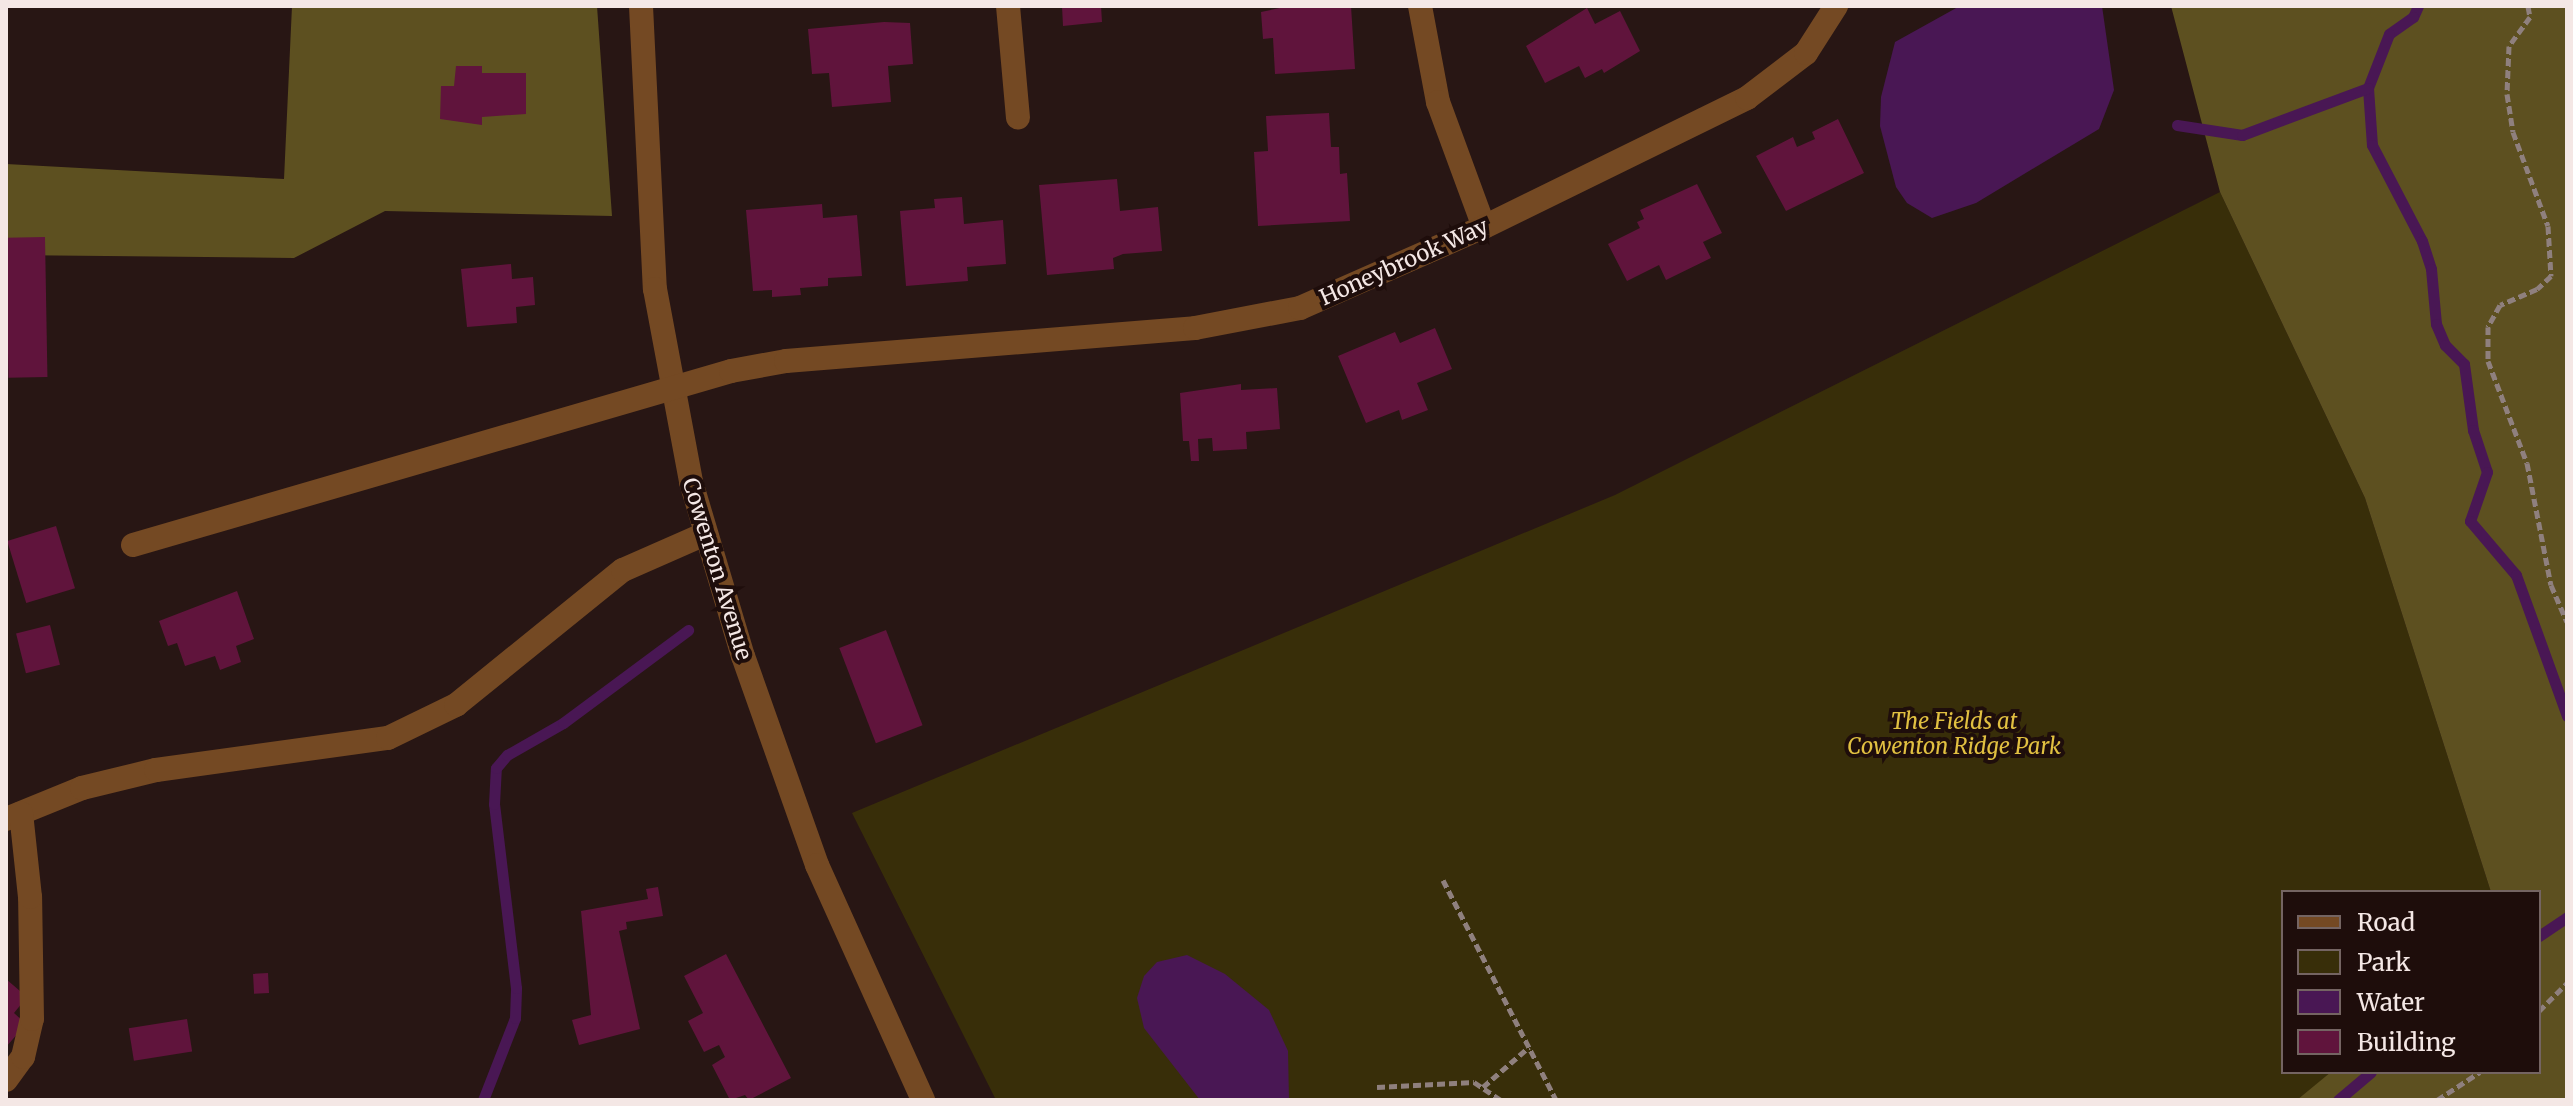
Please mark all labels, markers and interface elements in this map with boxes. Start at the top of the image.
street label: Honeybrook Way [1316,213,1492,311]
street label: Cowenton Avenue [677,475,757,663]
park label: The Fields at Cowenton Ridge Park [1847,708,2061,760]
legend [2281,890,2541,1074]
text: Road [2357,907,2415,938]
text: Park [2357,947,2410,978]
text: Water [2357,987,2425,1018]
text: Building [2357,1027,2456,1058]

